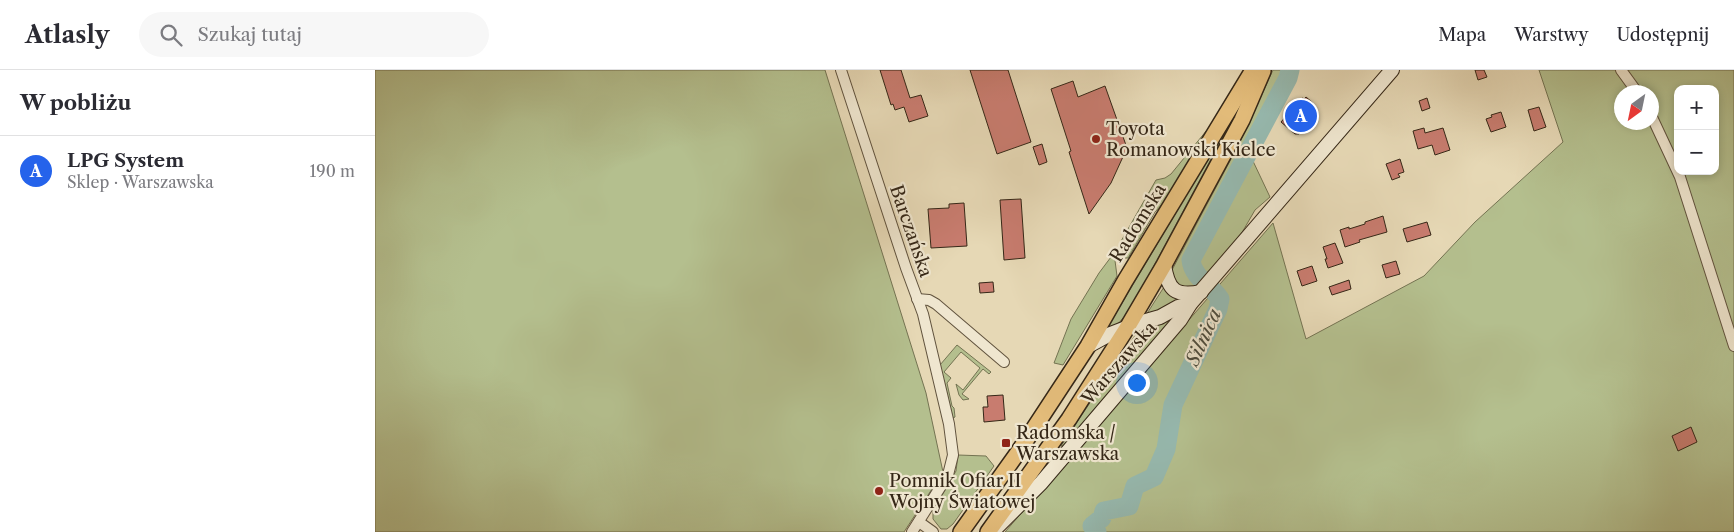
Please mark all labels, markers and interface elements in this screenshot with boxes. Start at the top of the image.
search box [139,12,489,57]
text: Atlasly [25,20,109,49]
icon: search [157,21,185,49]
text: Szukaj tutaj [197,23,302,46]
text: Mapa [1438,24,1486,46]
text: Warstwy [1514,24,1588,46]
text: Udostępnij [1616,24,1709,46]
north arrow [1614,85,1659,130]
map controls [1674,85,1719,175]
button: + [1674,85,1719,130]
text: W pobliżu [20,90,131,115]
pin: A [1285,97,1317,135]
place label: Toyota Romanowski Kielce [1106,118,1276,161]
button: − [1674,130,1719,175]
marker: Toyota Romanowski Kielce [1090,133,1102,145]
text: LPG System [67,149,184,172]
text: A [30,161,42,181]
text: 190 m [310,161,355,181]
text: Sklep · Warszawska [67,172,214,192]
street label: Radomska [1105,179,1171,266]
street label: Barczańska [885,182,937,280]
water label: Silnica [1180,305,1226,370]
street label: Warszawska [1076,316,1161,410]
your location [1124,370,1150,396]
place label: Radomska / Warszawska [1015,422,1120,465]
marker: Radomska / Warszawska [1000,437,1012,449]
place label: Pomnik Ofiar II Wojny Światowej [888,470,1035,513]
marker: Pomnik Ofiar II Wojny Światowej [873,485,885,497]

